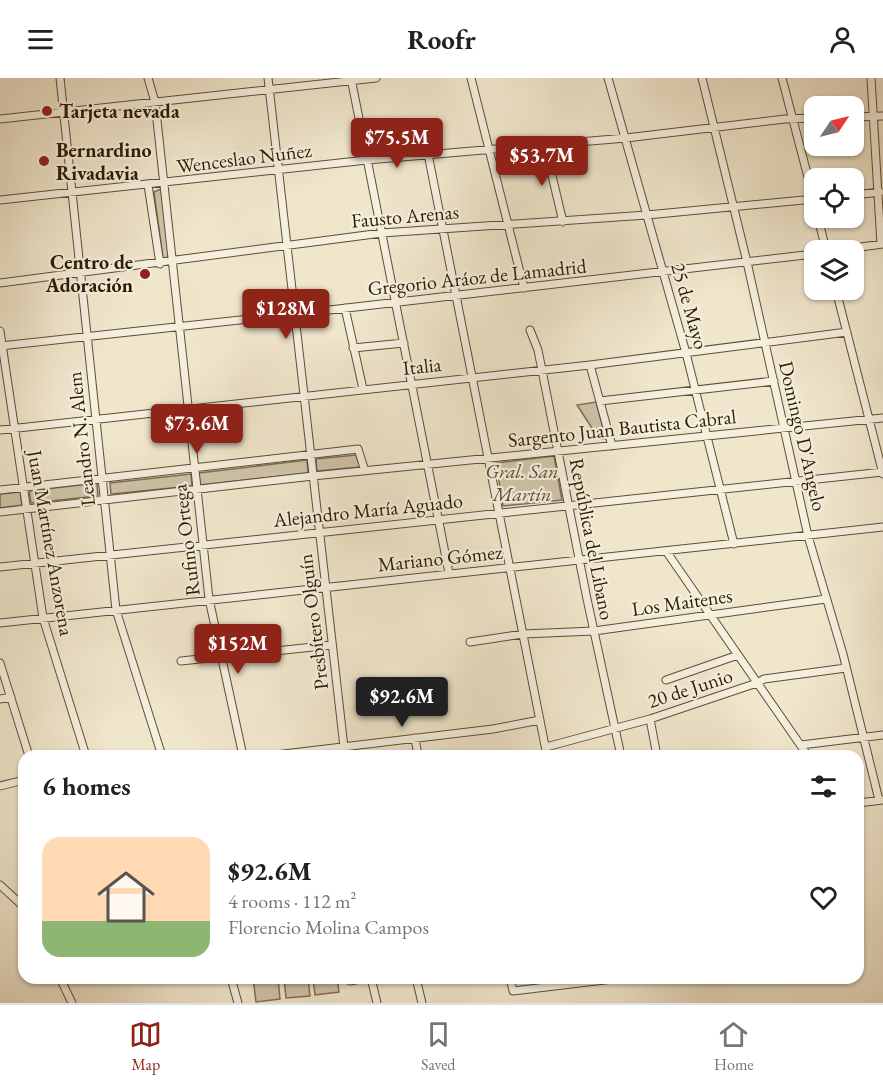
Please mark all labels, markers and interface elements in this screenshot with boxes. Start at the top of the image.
text: Roofr [407,22,476,57]
icon: menu [24,23,57,56]
icon: person [826,23,859,56]
north arrow [804,96,864,156]
map controls [804,96,864,300]
place label: Tarjeta nevada [59,98,180,124]
marker: Tarjeta nevada [40,104,54,118]
pin: $75.5M [348,118,446,169]
text: $75.5M [365,124,429,150]
pin: $53.7M [493,136,591,187]
place label: Bernardino Rivadavia [56,137,152,186]
street label: Wenceslao Nuñez [175,137,313,179]
text: $53.7M [510,142,574,168]
marker: Bernardino Rivadavia [37,154,51,168]
button: locate [804,168,864,228]
street label: Fausto Arenas [350,198,460,234]
button: layers [804,240,864,300]
place label: Centro de Adoración [45,249,133,298]
street label: Gregorio Aráoz de Lamadrid [366,252,588,301]
street label: 25 de Mayo [665,260,715,352]
marker: Centro de Adoración [138,267,152,281]
pin: $128M [244,289,328,340]
text: $128M [256,295,316,321]
street label: Italia [401,351,443,381]
street label: Domingo D'Angelo [773,358,833,514]
street label: Leandro N. Alem [61,370,101,508]
street label: Sargento Juan Bautista Cabral [507,403,738,453]
pin: $73.6M [148,404,246,455]
text: $73.6M [165,410,229,436]
street label: Juan Martínez Anzorena [22,446,80,638]
street label: República del Libano [564,456,620,622]
park label: Gral. San Martín [485,458,559,507]
street label: Rufino Ortega [166,483,206,597]
street label: Alejandro María Aguado [271,487,464,533]
street label: Mariano Gómez [376,538,504,577]
street label: Presbítero Olguín [292,552,334,691]
street label: Los Maitenes [630,582,734,622]
pin: $152M [196,624,280,675]
text: $152M [208,630,268,656]
street label: 20 de Junio [644,662,736,714]
pin: $92.6M [353,677,451,728]
text: $92.6M [370,683,434,709]
text: 6 homes [42,769,131,803]
icon: filters [807,770,840,803]
text: $92.6M [228,854,312,888]
icon: home [90,861,162,933]
icon: heart [807,881,840,914]
text: 4 rooms · 112 m² [228,888,356,914]
text: Florencio Molina Campos [228,914,429,940]
tab: Map [129,1018,162,1075]
tab: Saved [421,1018,455,1075]
tab: Home [714,1018,754,1075]

